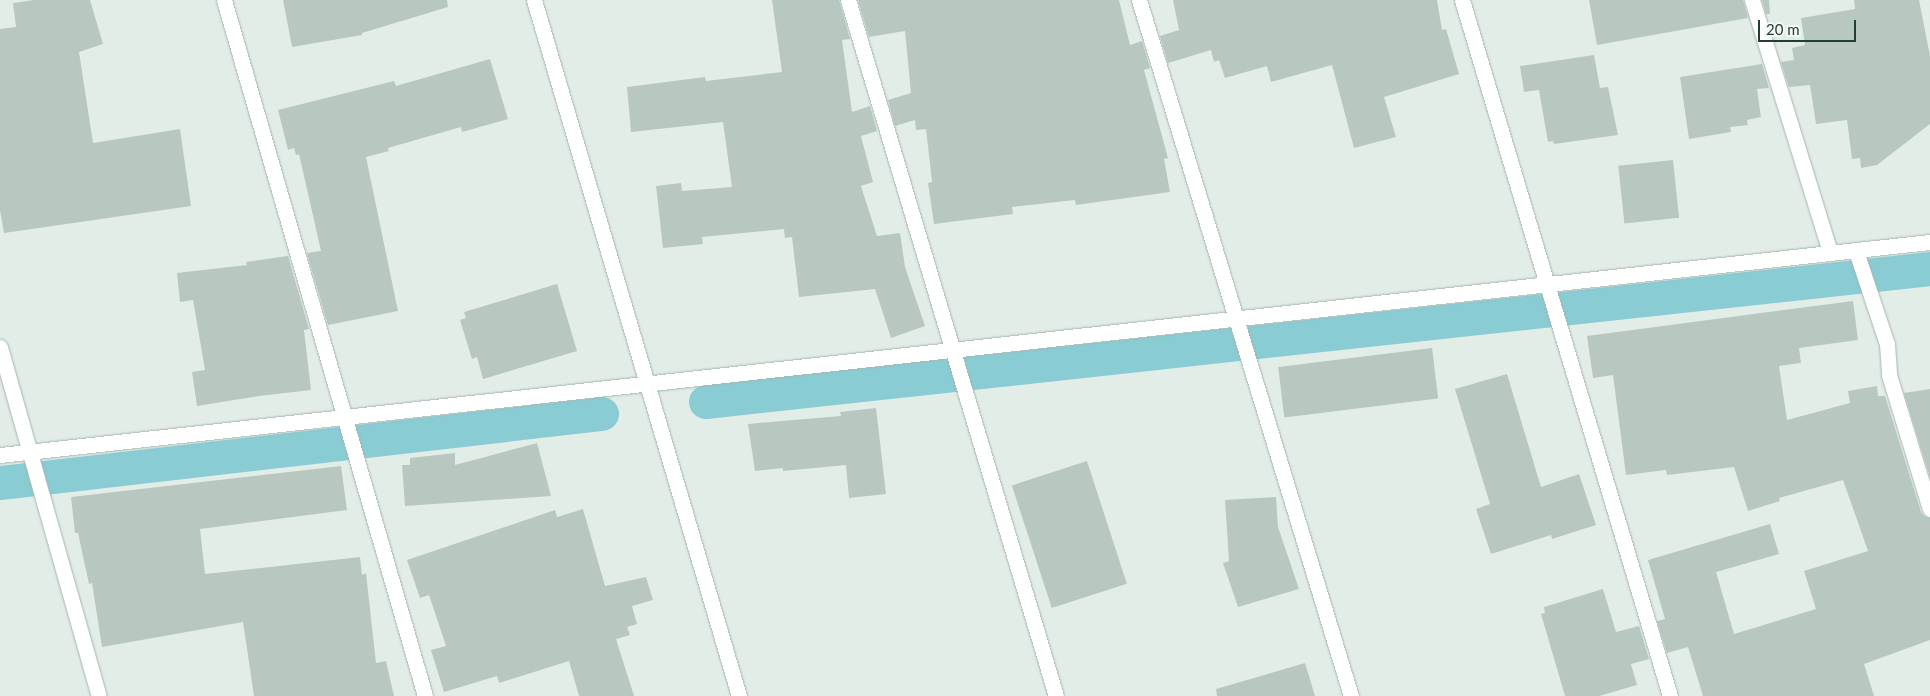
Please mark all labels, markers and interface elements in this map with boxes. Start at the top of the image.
scale bar [1760,10,1858,42]
text: 20 m [1766,20,1800,38]

